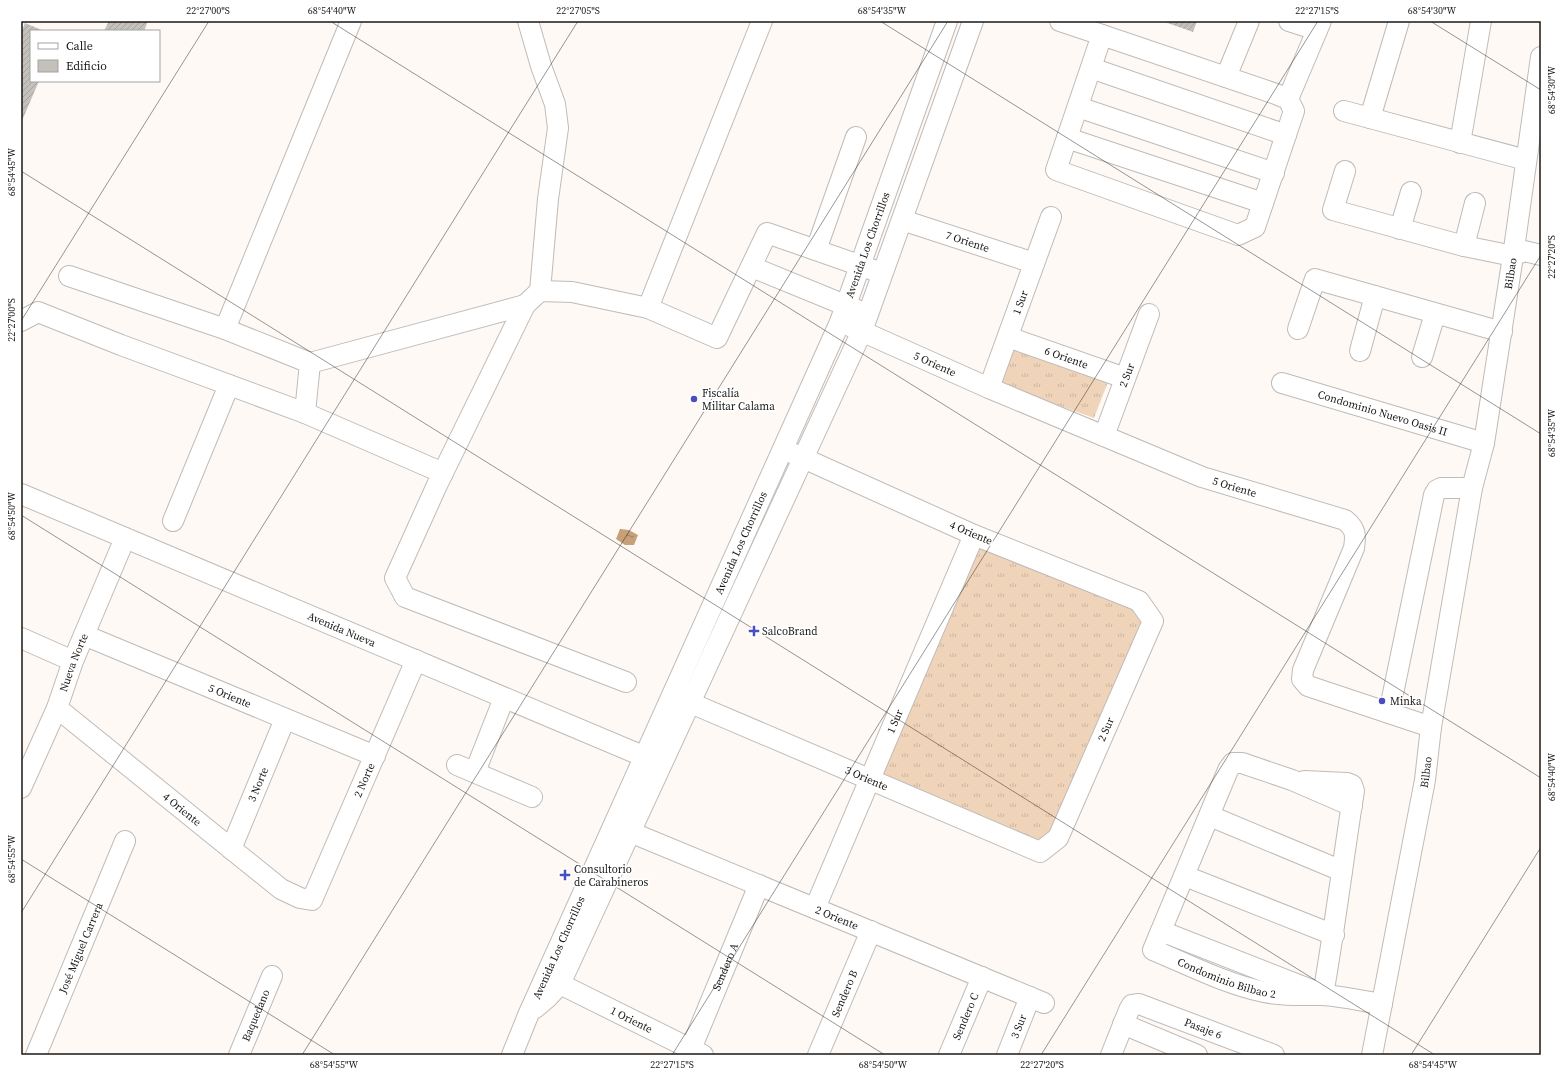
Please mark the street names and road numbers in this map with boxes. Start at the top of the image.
street label: Avenida Los Chorrillos [842,190,893,300]
street label: 7 Oriente [944,227,992,256]
street label: Bilbao [1500,257,1520,290]
street label: 1 Sur [1009,288,1031,317]
street label: 6 Oriente [1043,343,1091,372]
street label: 5 Oriente [911,348,959,380]
street label: 2 Sur [1115,361,1138,389]
street label: Condominio Nuevo Oasis II [1316,387,1449,439]
street label: 5 Oriente [1211,473,1259,501]
street label: Avenida Los Chorrillos [711,489,770,597]
street label: 4 Oriente [947,517,995,549]
street label: Avenida Nueva [305,608,378,650]
street label: Nueva Norte [56,631,91,694]
street label: 5 Oriente [206,680,254,711]
street label: 1 Sur [883,707,906,736]
street label: 2 Sur [1094,715,1118,744]
street label: Bilbao [1416,756,1435,789]
street label: 2 Norte [350,760,378,800]
street label: 3 Oriente [843,762,891,794]
street label: 3 Norte [244,764,272,804]
street label: 4 Oriente [160,789,205,829]
street label: Avenida Los Chorrillos [529,894,588,1002]
street label: José Miguel Carrera [55,900,106,996]
street label: 2 Oriente [813,902,861,933]
street label: Sendero A [709,940,742,993]
street label: Condominio Bilbao 2 [1175,954,1277,1001]
street label: Sendero B [828,967,861,1019]
street label: Baquedano [238,987,273,1044]
street label: Sendero C [949,990,982,1042]
street label: 1 Oriente [608,1003,656,1037]
street label: 3 Sur [1007,1012,1030,1040]
street label: Pasaje 6 [1182,1014,1225,1042]

